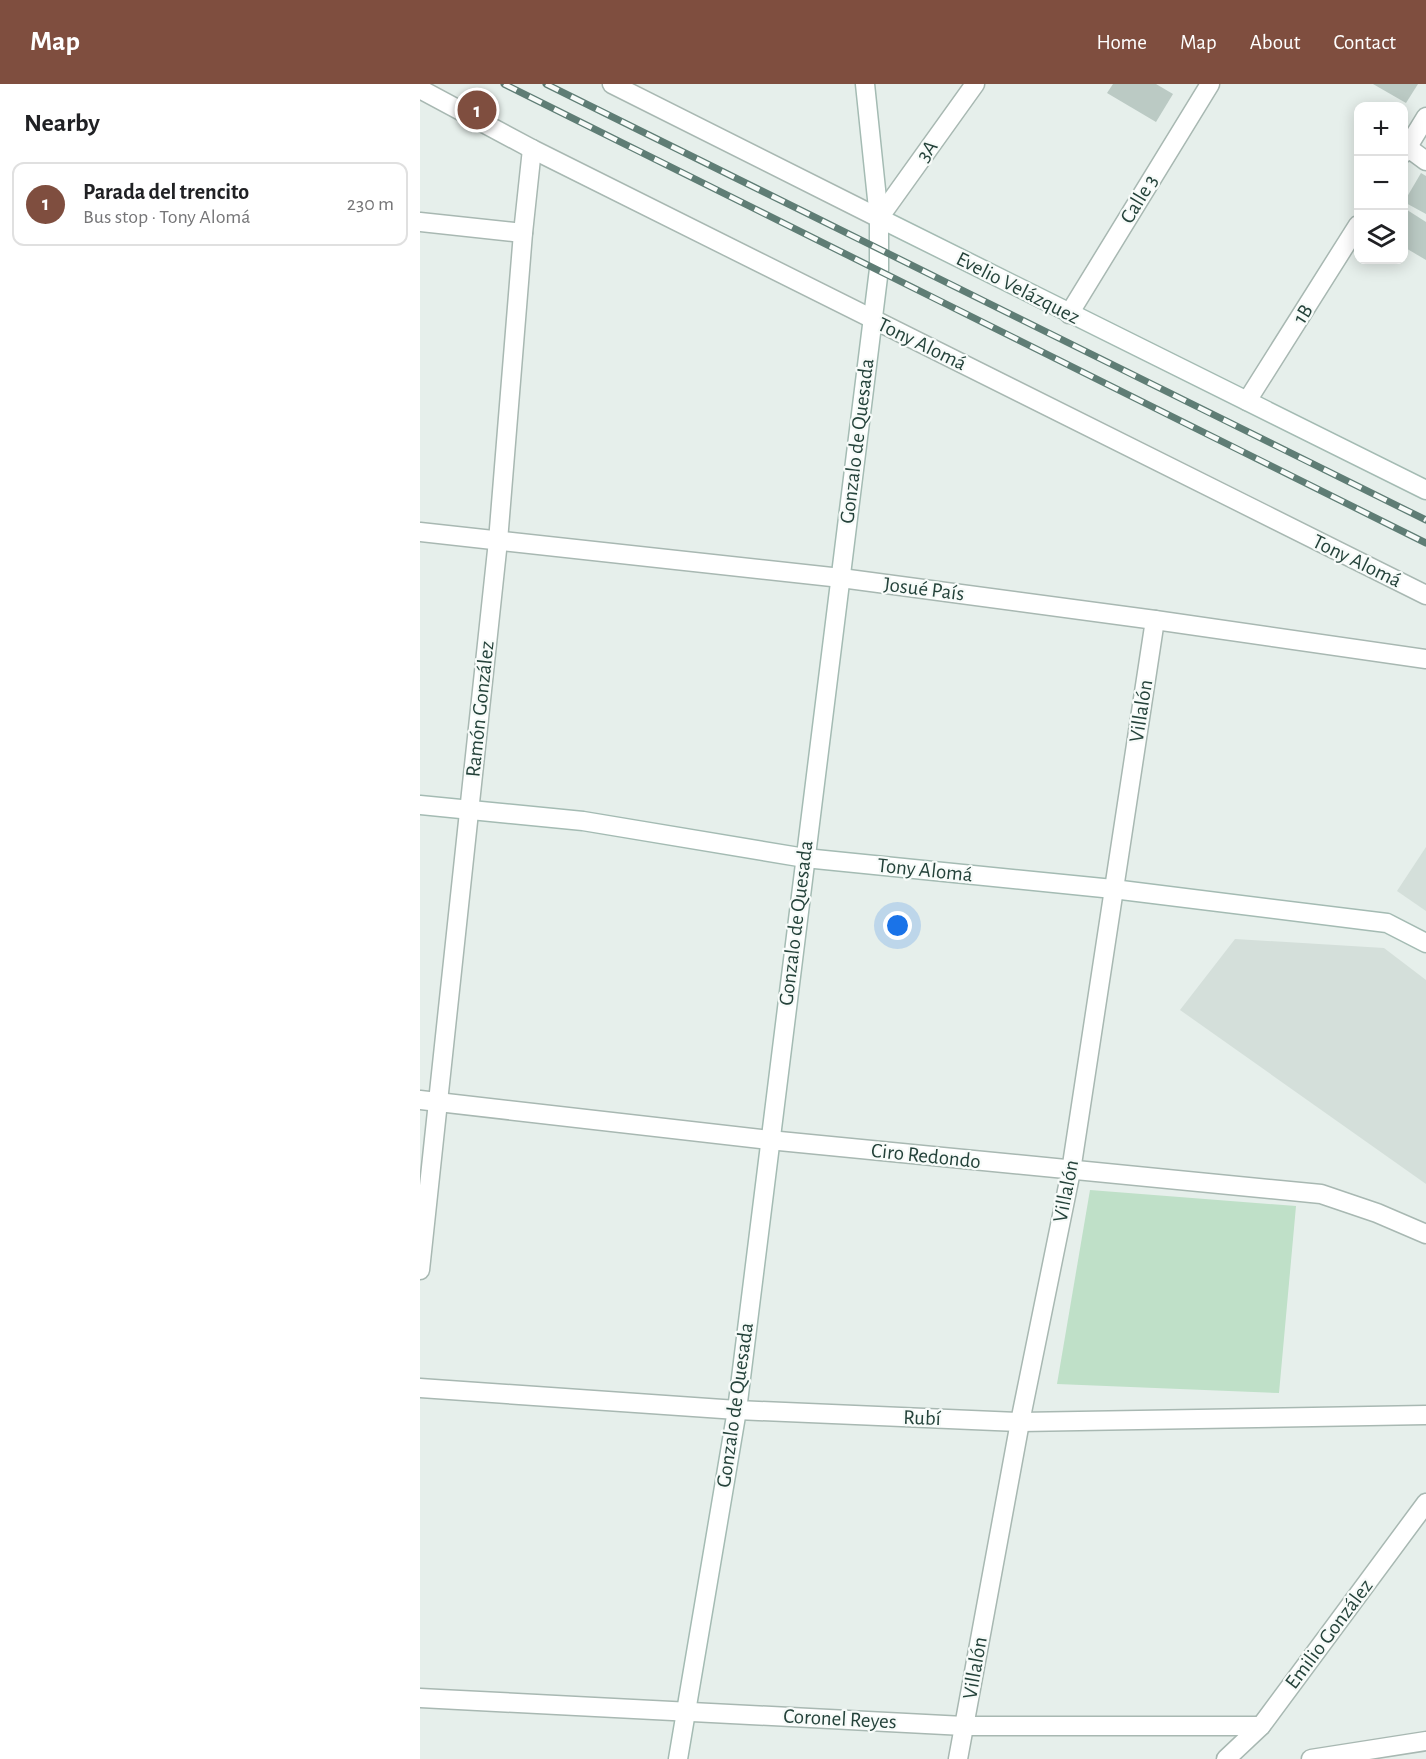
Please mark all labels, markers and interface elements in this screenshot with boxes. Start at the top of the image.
text: Map [30,28,80,56]
text: Home [1096,32,1147,53]
text: Map [1180,32,1217,53]
text: About [1250,32,1300,53]
text: Contact [1333,32,1396,53]
pin: 1 [458,87,496,132]
map controls [1354,102,1408,264]
button: + [1354,102,1408,156]
text: Nearby [24,110,100,136]
street label: 3A [912,136,942,166]
button: − [1354,156,1408,210]
street label: Calle 3 [1116,171,1162,227]
text: Parada del trencito [83,181,249,203]
text: 1 [42,194,49,214]
text: 230 m [347,194,394,214]
text: Bus stop · Tony Alomá [83,207,251,227]
button: layers [1354,210,1408,264]
street label: Evelio Velázquez [953,248,1083,328]
street label: 1B [1289,301,1317,327]
street label: Tony Alomá [874,314,970,375]
street label: Gonzalo de Quesada [836,357,878,525]
street label: Tony Alomá [1309,531,1405,592]
street label: Josué País [883,574,965,604]
street label: Ramón González [462,640,498,778]
street label: Villalón [1126,678,1156,744]
street label: Gonzalo de Quesada [775,839,817,1007]
street label: Tony Alomá [876,855,974,885]
your location [883,911,912,940]
street label: Ciro Redondo [870,1140,982,1172]
street label: Villalón [1050,1158,1082,1224]
street label: Gonzalo de Quesada [713,1321,757,1489]
street label: Rubí [903,1407,942,1429]
street label: Emilio González [1281,1575,1377,1693]
street label: Villalón [959,1635,991,1701]
street label: Coronel Reyes [783,1706,897,1732]

